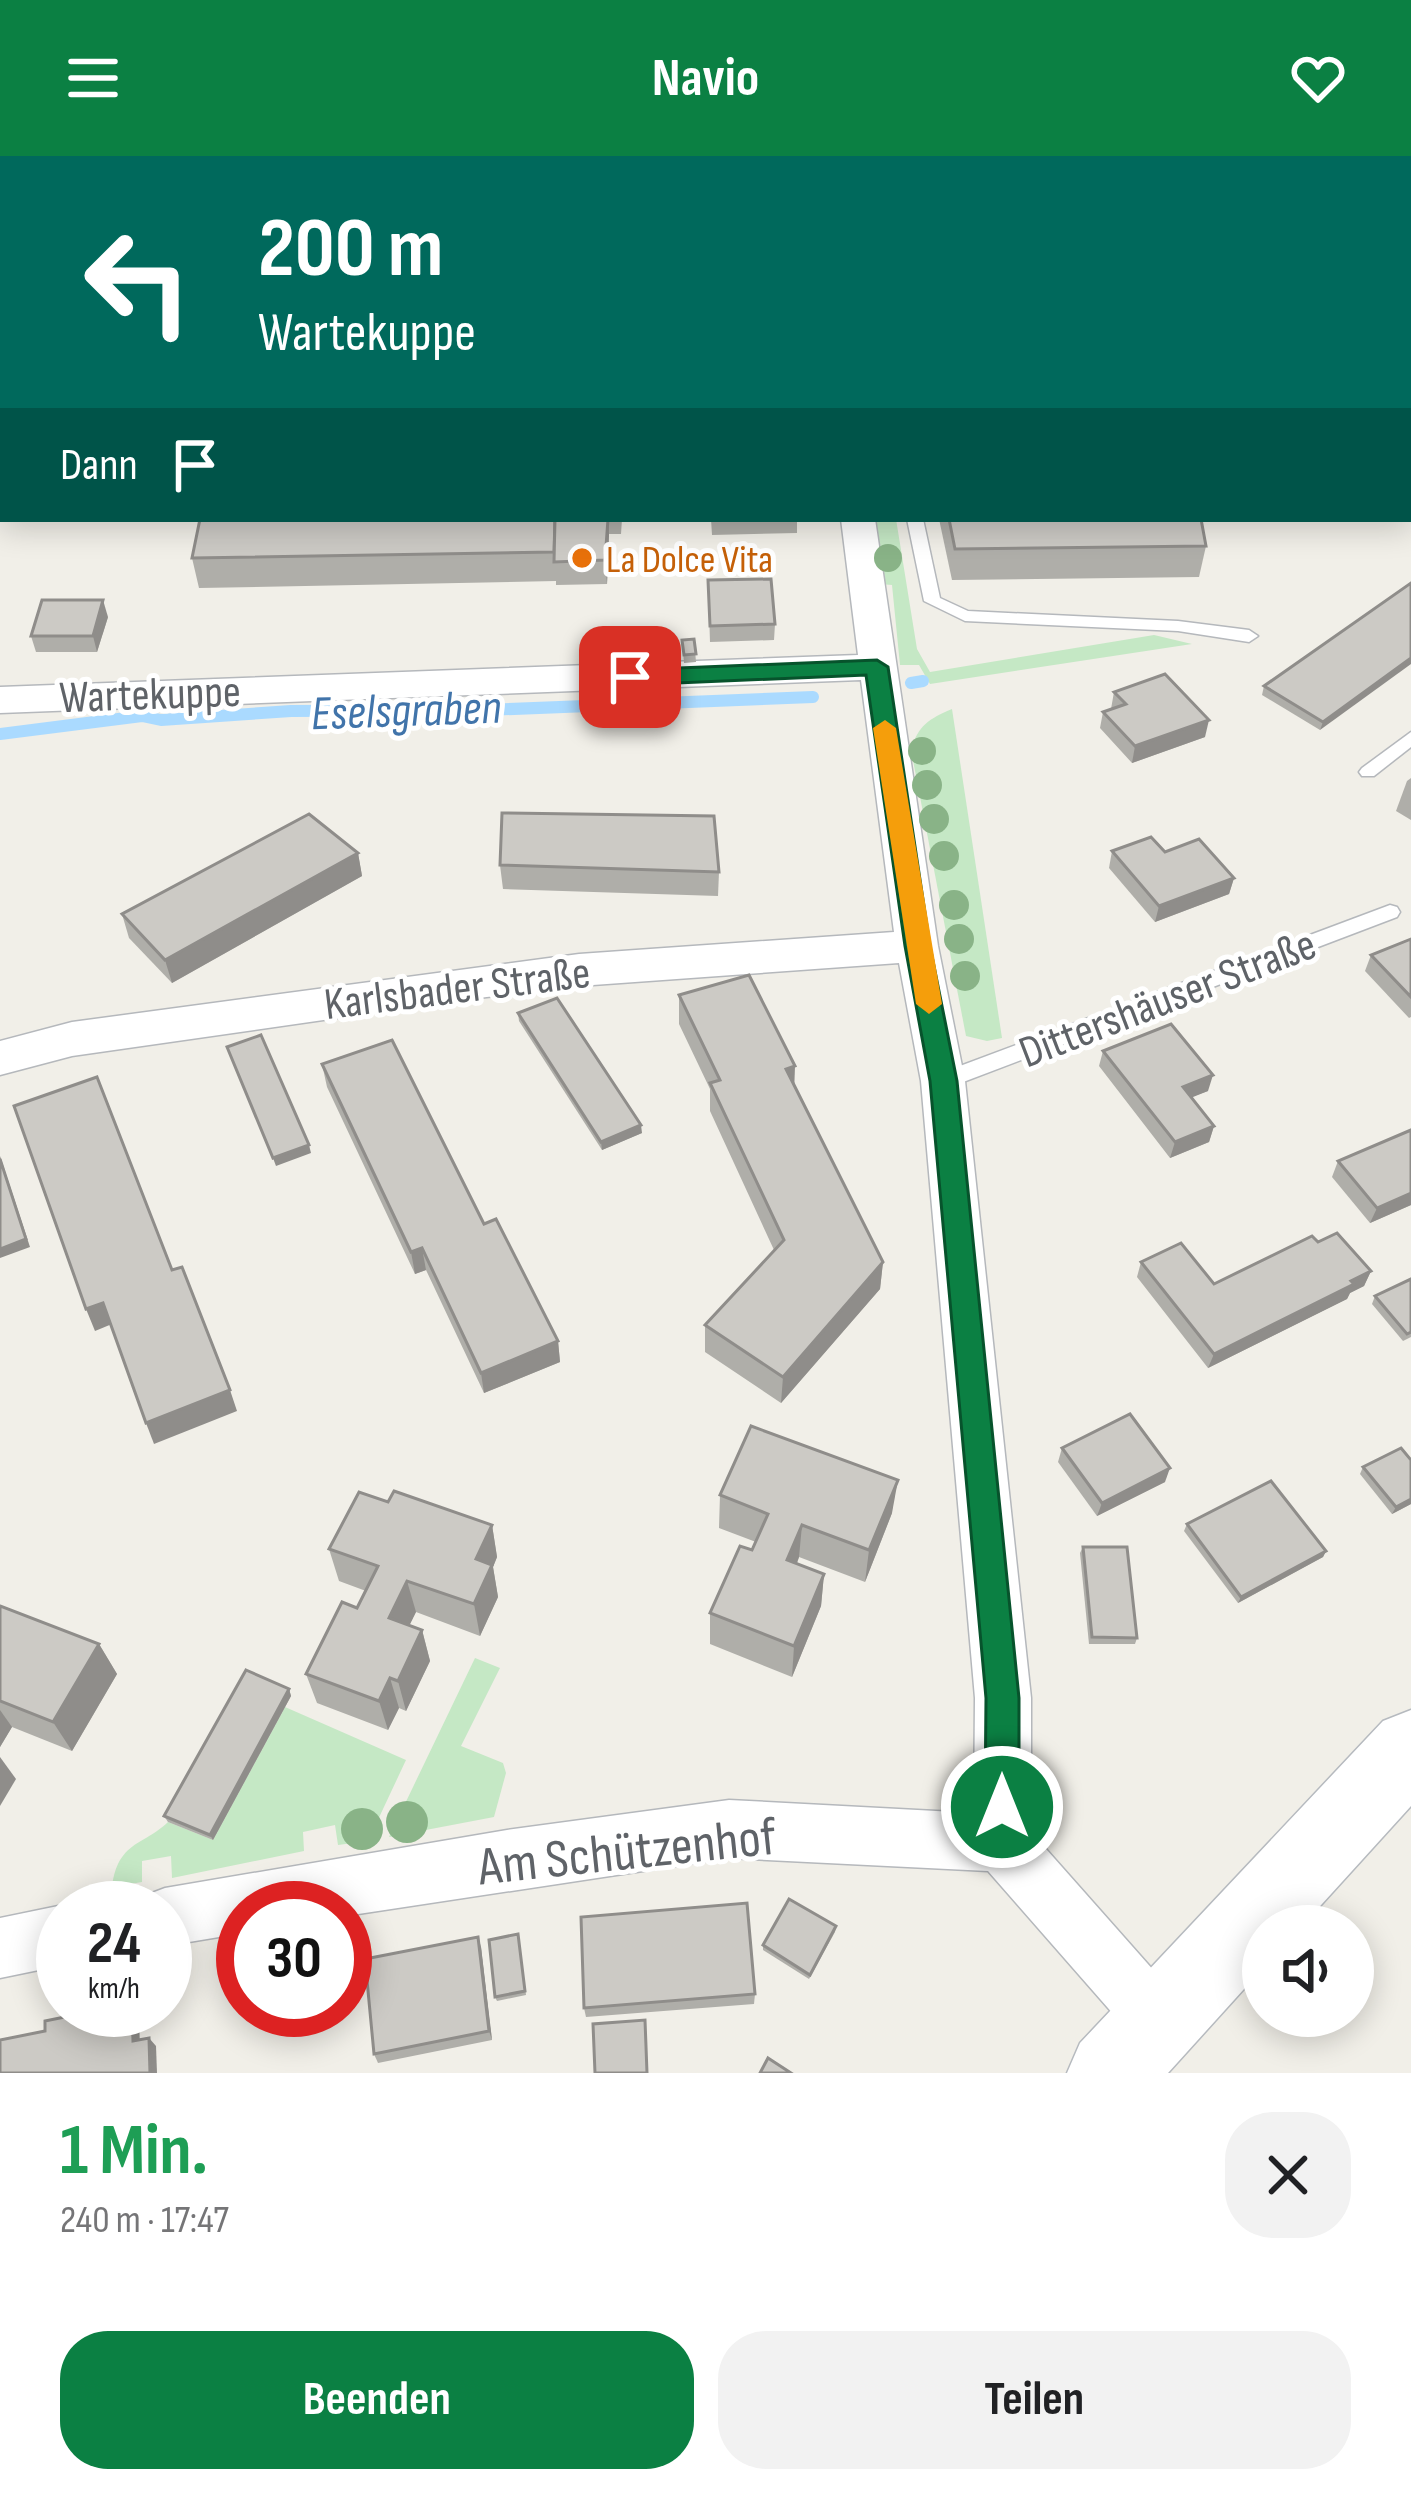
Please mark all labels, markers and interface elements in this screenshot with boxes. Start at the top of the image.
icon: menu [60,45,126,111]
icon: heart [1285,45,1351,111]
text: Navio [652,46,759,111]
text: 200 m [258,199,444,300]
icon: left [60,204,216,360]
text: Wartekuppe [258,301,476,366]
icon: arrive [162,432,228,498]
text: Dann [60,438,138,493]
place label: La Dolce Vita [606,537,773,584]
marker: La Dolce Vita [569,545,595,571]
pin [579,626,681,728]
icon: arrive [597,644,663,710]
street label: Wartekuppe [58,665,242,726]
water label: Eselsgraben [310,680,502,743]
street label: Dittershäuser Straße [1012,918,1324,1081]
street label: Karlsbader Straße [321,946,593,1033]
position arrow [939,1744,1065,1870]
street label: Am Schützenhof [474,1804,780,1901]
speed limit sign: 30 [216,1881,372,2037]
map controls [1242,1905,1374,2037]
button: sound [1242,1905,1374,2037]
text: 24 [87,1908,141,1980]
text: km/h [88,1971,140,2007]
text: 1 Min. [60,2108,208,2195]
button: close [1225,2112,1351,2238]
text: 240 m · 17:47 [60,2197,229,2244]
button: Beenden [60,2331,694,2469]
button: Teilen [718,2331,1351,2469]

